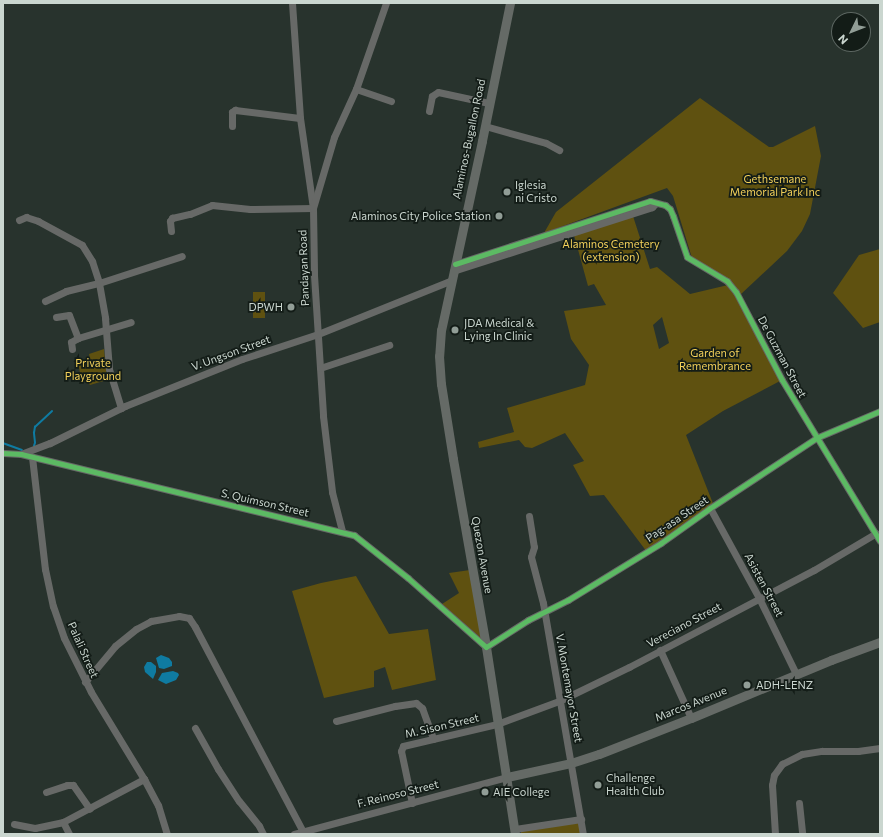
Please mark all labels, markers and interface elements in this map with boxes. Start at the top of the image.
north arrow [831,12,871,52]
text: N [835,32,850,47]
street label: Alaminos-Bugallon Road [450,78,488,200]
park label: Gethsemane Memorial Park Inc [730,173,820,199]
place label: Iglesia ni Cristo [515,179,557,205]
marker: Iglesia ni Cristo [502,187,512,197]
place label: Alaminos City Police Station [351,209,491,223]
marker: Alaminos City Police Station [494,211,504,221]
street label: Pandayan Road [296,230,312,306]
park label: Alaminos Cemetery (extension) [562,238,660,264]
place label: DPWH [249,300,283,314]
marker: DPWH [286,302,296,312]
street label: De Guzman Street [755,314,809,400]
place label: JDA Medical & Lying In Clinic [464,317,534,343]
marker: JDA Medical & Lying In Clinic [449,324,461,336]
street label: V. Ungson Street [190,333,272,373]
park label: Garden of Remembrance [679,347,751,373]
park label: Private Playground [65,357,121,383]
street label: S. Quimson Street [220,486,310,520]
street label: Pag-asa Street [643,493,711,545]
street label: Quezon Avenue [469,515,495,595]
street label: Asisten Street [742,551,786,619]
street label: Vereciano Street [644,600,724,650]
street label: Palali Street [65,620,101,680]
street label: V. Montemayor Street [553,633,585,743]
place label: ADH-LENZ [756,678,813,692]
marker: ADH-LENZ [741,679,753,691]
street label: Marcos Avenue [653,684,729,724]
street label: M. Sison Street [404,711,480,741]
place label: Challenge Health Club [606,772,664,798]
street label: F. Reinoso Street [356,778,440,810]
marker: Challenge Health Club [593,780,603,790]
place label: AIE College [493,785,549,799]
marker: AIE College [480,787,490,797]

